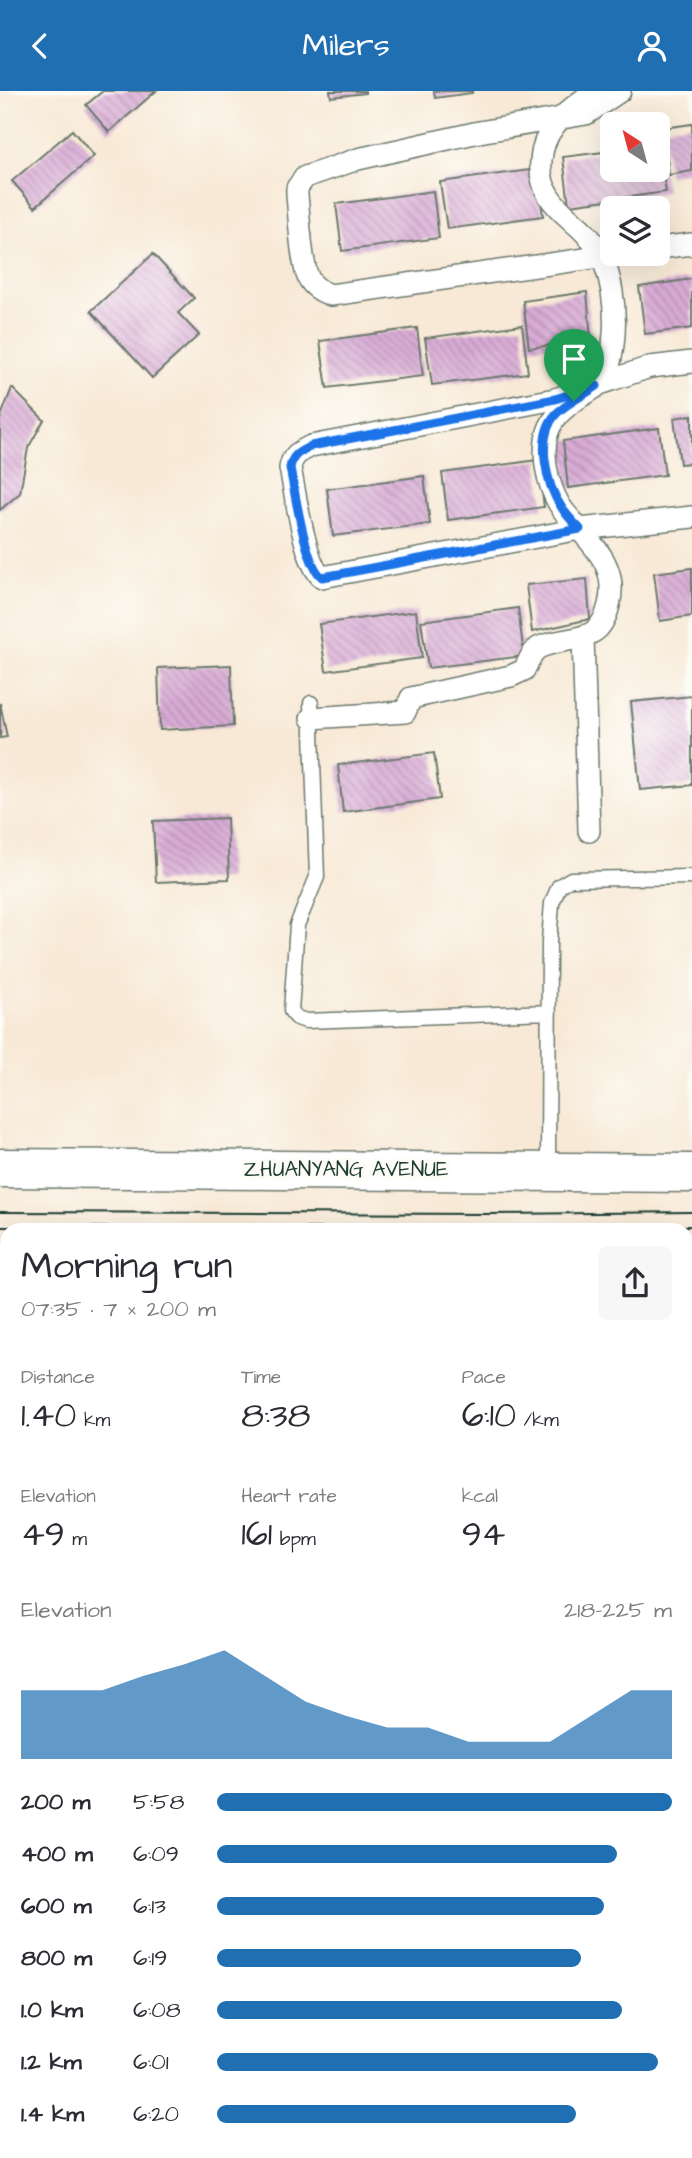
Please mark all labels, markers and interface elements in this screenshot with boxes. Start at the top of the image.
text: Milers [302,23,390,68]
icon: back [21,27,59,65]
icon: person [633,27,671,65]
north arrow [600,112,670,182]
map controls [600,112,670,266]
button: layers [600,196,670,266]
pin [544,329,604,401]
icon: arrive [555,340,593,378]
street label: ZHUANYANG AVENUE [244,1155,449,1184]
text: Morning run [21,1241,233,1293]
button: share [598,1246,672,1320]
text: 07:35 · 7 × 200 m [21,1293,216,1325]
text: Distance [21,1364,95,1391]
text: Time [241,1364,281,1391]
text: Pace [462,1364,506,1391]
text: 1.40 [21,1391,76,1440]
text: 8:38 [241,1391,310,1440]
text: 6:10 [462,1391,516,1440]
text: km [76,1407,110,1434]
text: /km [516,1407,559,1434]
text: Elevation [21,1483,96,1510]
text: Heart rate [241,1483,337,1510]
text: kcal [462,1483,498,1510]
text: 49 [21,1510,65,1559]
text: 161 [241,1510,272,1559]
text: 94 [462,1510,505,1559]
text: m [65,1526,87,1553]
text: bpm [272,1526,316,1553]
text: Elevation [21,1594,112,1626]
text: 218–225 m [564,1594,672,1626]
text: 200 m [21,1786,90,1818]
text: 5:58 [133,1786,184,1818]
text: 400 m [21,1838,93,1870]
text: 6:09 [133,1838,179,1870]
text: 600 m [21,1890,92,1922]
text: 6:13 [133,1890,166,1922]
text: 800 m [21,1942,92,1974]
text: 6:19 [133,1942,167,1974]
text: 1.0 km [21,1994,83,2026]
text: 6:08 [133,1994,181,2026]
text: 1.2 km [21,2046,82,2078]
text: 6:01 [133,2046,169,2078]
text: 1.4 km [21,2098,84,2130]
text: 6:20 [133,2098,179,2130]

